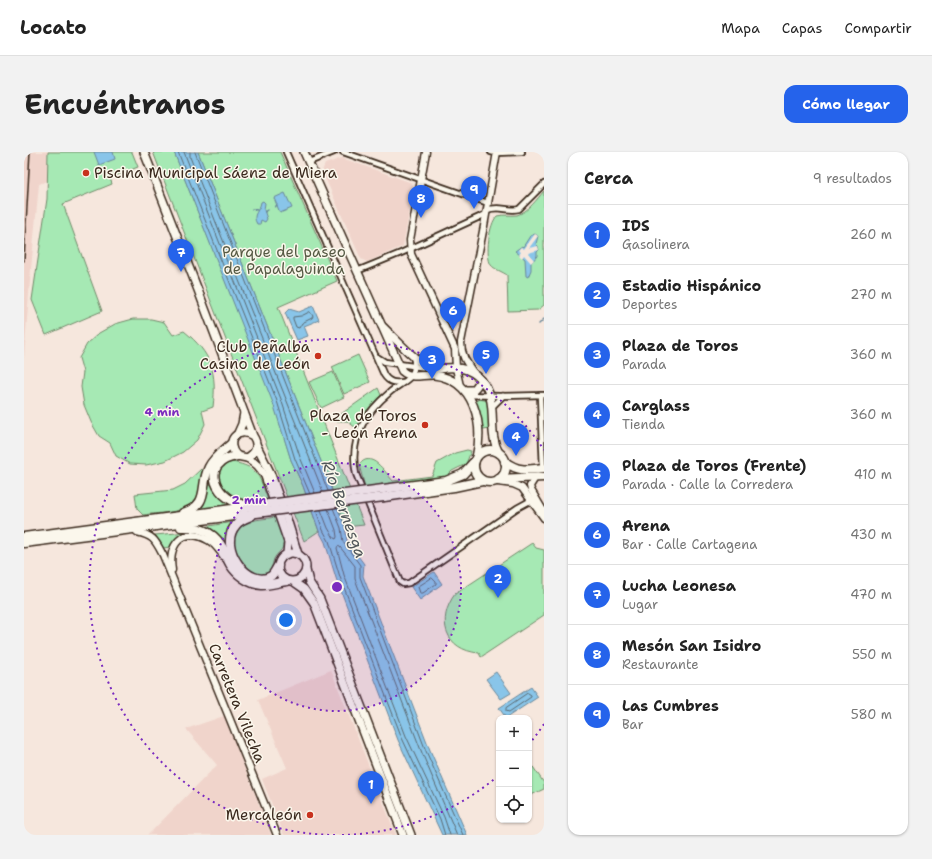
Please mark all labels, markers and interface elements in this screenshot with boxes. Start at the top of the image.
text: Locato [20,15,87,40]
text: Mapa [721,19,760,37]
text: Capas [782,19,823,37]
text: Compartir [845,19,912,37]
text: Encuéntranos [24,85,226,123]
button: Cómo llegar [784,85,908,123]
place label: Piscina Municipal Sáenz de Miera [94,163,338,183]
text: Cerca [584,167,633,189]
marker: Piscina Municipal Sáenz de Miera [81,168,91,178]
text: 9 resultados [813,170,892,187]
pin: 9 [461,176,487,209]
pin: 8 [408,185,434,218]
text: IDS [622,216,650,236]
text: 1 [594,226,600,243]
text: 260 m [850,226,892,243]
text: Gasolinera [622,236,690,253]
pin: 7 [168,239,194,272]
park label: Parque del paseo de Papalaguinda [222,242,346,279]
text: Estadio Hispánico [622,276,761,296]
text: 2 [592,286,602,303]
text: 270 m [850,286,892,303]
text: Deportes [622,296,677,313]
pin: 6 [440,297,466,330]
text: Plaza de Toros [622,336,739,356]
place label: Club Peñalba Casino de León [200,337,311,374]
pin: 5 [473,341,499,374]
pin: 3 [419,346,445,379]
text: 3 [592,346,602,363]
text: 360 m [850,346,892,363]
marker: Club Peñalba Casino de León [313,351,323,361]
text: Parada [622,356,666,373]
text: Carglass [622,396,690,416]
text: 4 min [145,404,180,420]
place label: Plaza de Toros - León Arena [309,406,418,443]
text: 4 [592,406,602,423]
text: 360 m [850,406,892,423]
text: Tienda [622,416,665,433]
marker: Plaza de Toros - León Arena [420,420,430,430]
pin: 4 [503,423,529,456]
text: Plaza de Toros (Frente) [622,456,806,476]
water label: Río Bernesga [317,457,371,561]
text: 5 [593,466,601,483]
text: 410 m [854,466,892,483]
text: Parada · Calle la Corredera [622,476,793,493]
text: 2 min [232,492,267,508]
text: Arena [622,516,670,536]
text: 6 [592,526,602,543]
text: 430 m [850,526,892,543]
text: Bar · Calle Cartagena [622,536,757,553]
pin: 2 [485,565,511,598]
text: Lucha Leonesa [622,576,736,596]
centre of rings [330,580,344,594]
text: 7 [592,586,602,603]
text: 470 m [850,586,892,603]
text: Lugar [622,596,658,613]
your location [276,610,296,630]
text: Mesón San Isidro [622,636,761,656]
street label: Carretera Vilecha [204,640,270,766]
text: 8 [592,646,602,663]
text: 550 m [852,646,892,663]
text: Restaurante [622,656,699,673]
text: Las Cumbres [622,696,719,716]
text: 9 [592,706,602,723]
text: 580 m [851,706,892,723]
map controls [496,715,532,823]
button: + [496,715,532,751]
text: Bar [622,716,644,733]
button: − [496,751,532,787]
pin: 1 [358,771,384,804]
button: locate [496,787,532,823]
place label: Mercaleón [226,805,302,825]
marker: Mercaleón [305,810,315,820]

